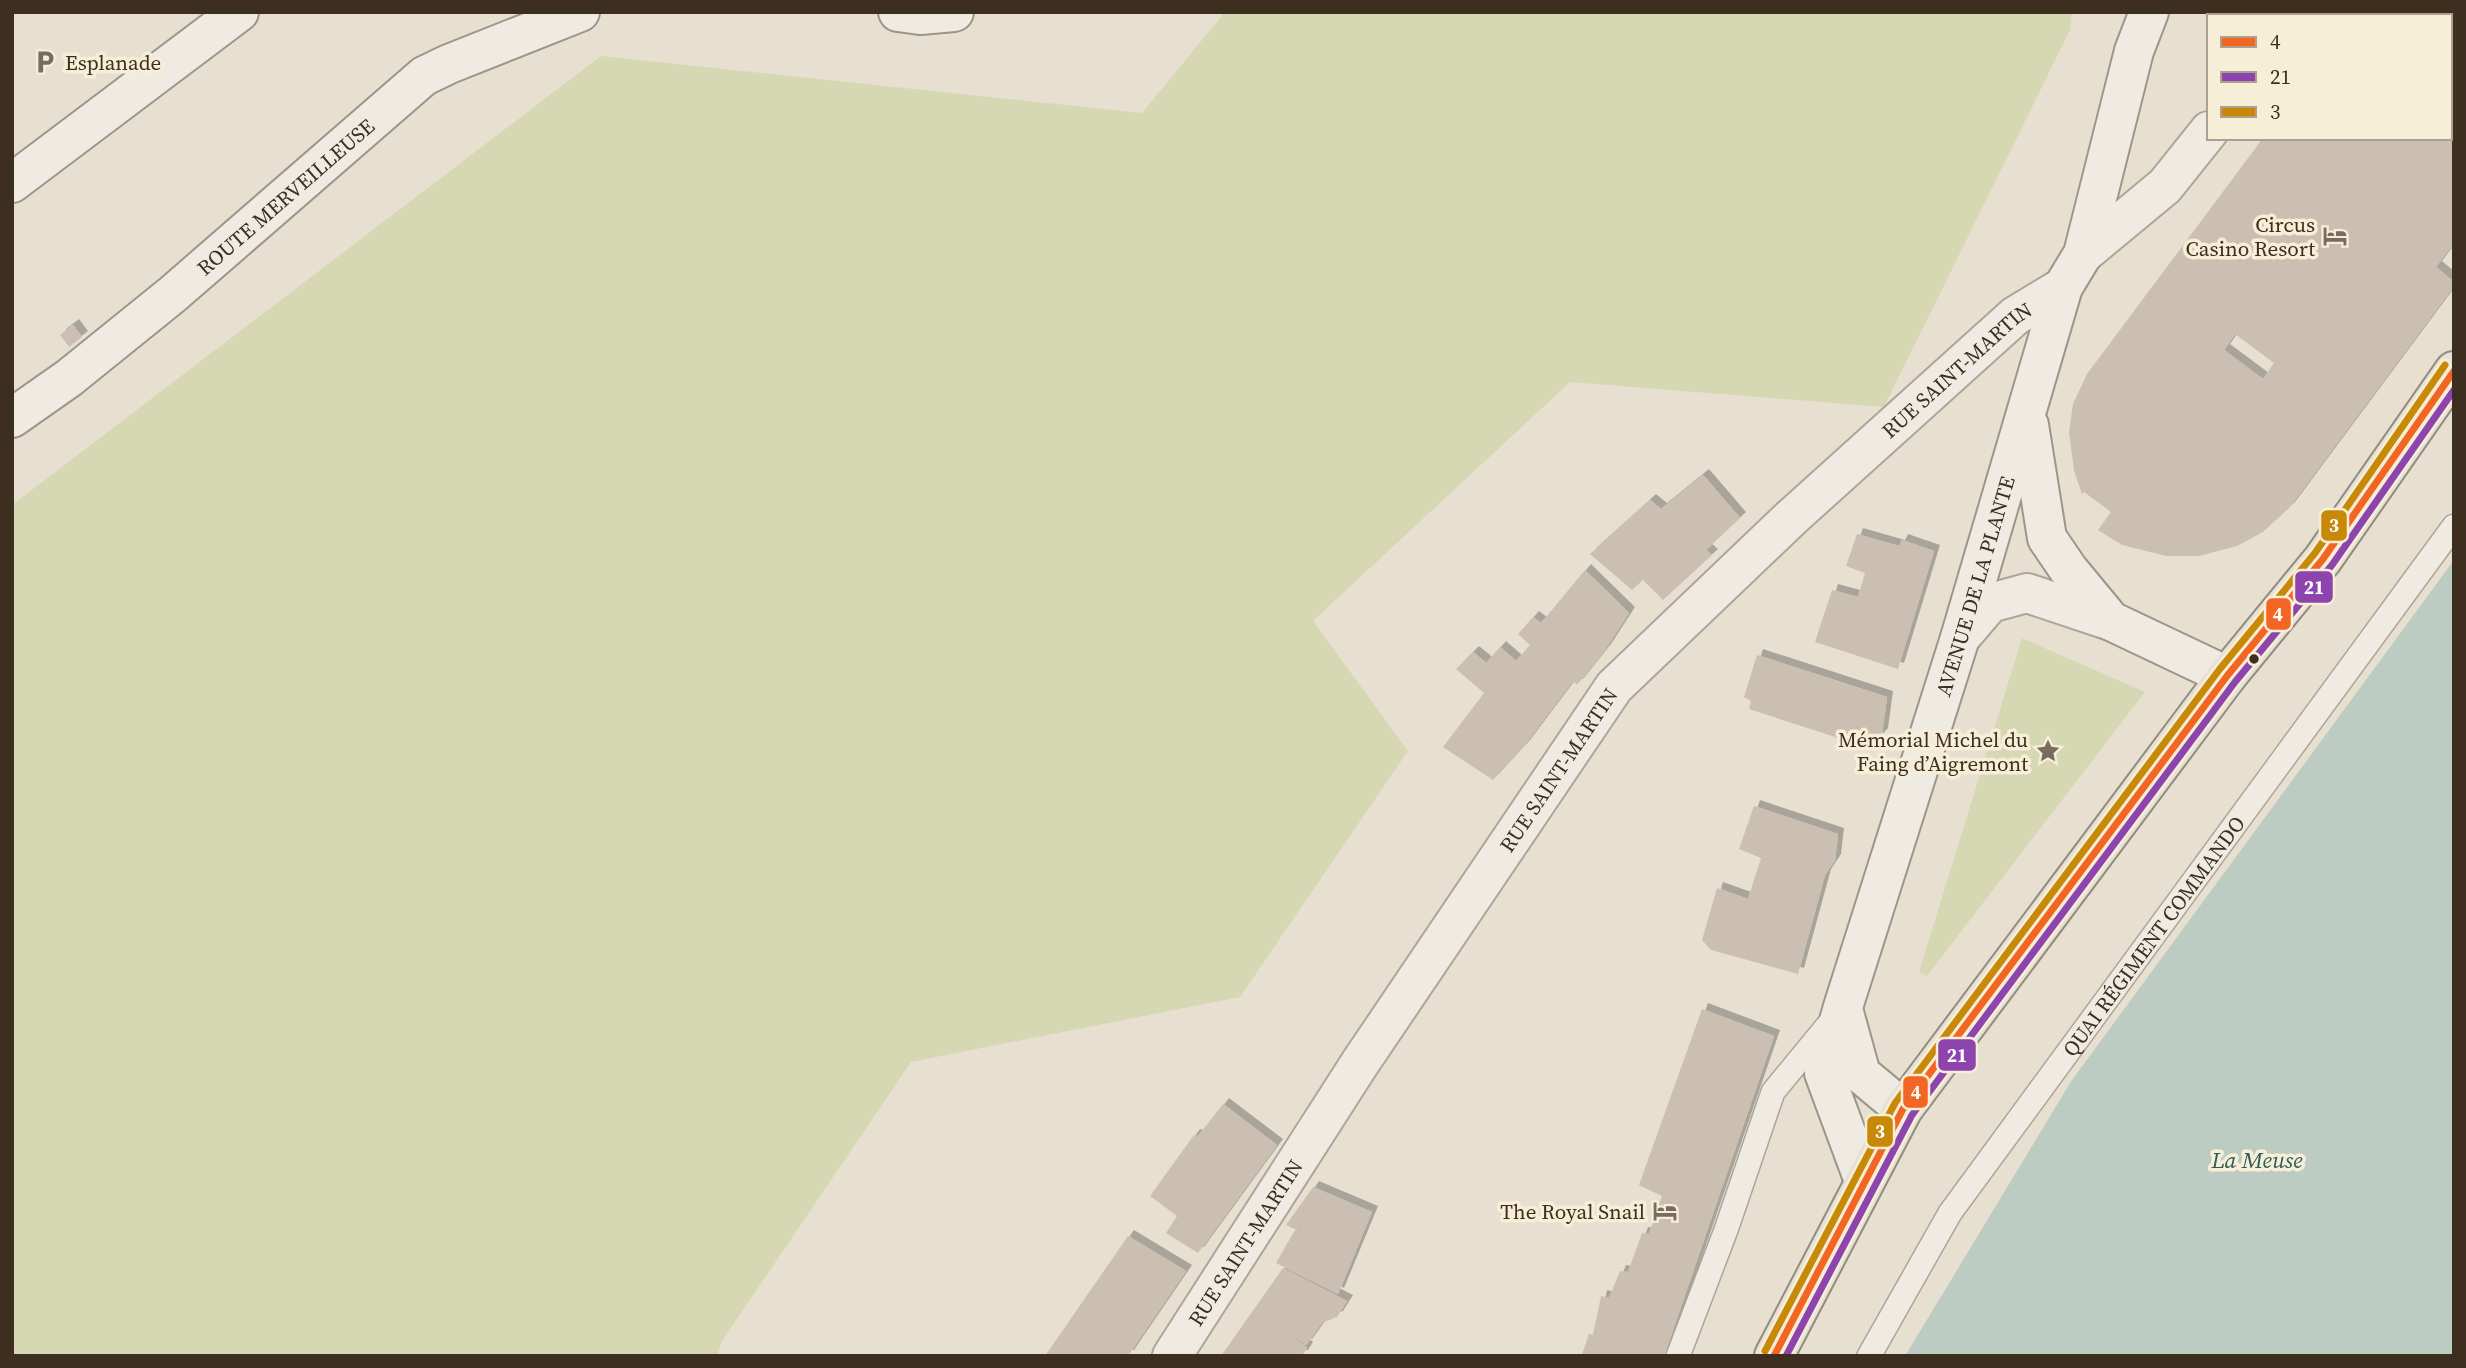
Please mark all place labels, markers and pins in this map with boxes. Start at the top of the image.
parking icon: Esplanade [31,48,59,76]
place label: Esplanade [65,48,161,77]
place label: Circus Casino Resort [2186,210,2315,263]
hotel icon: Circus Casino Resort [2321,222,2349,250]
unlabelled marker [2247,652,2261,666]
place label: Mémorial Michel du Faing d’Aigremont [1838,725,2028,778]
place icon: Mémorial Michel du Faing d’Aigremont [2034,737,2062,765]
place label: The Royal Snail [1500,1197,1645,1226]
hotel icon: The Royal Snail [1651,1197,1679,1225]

